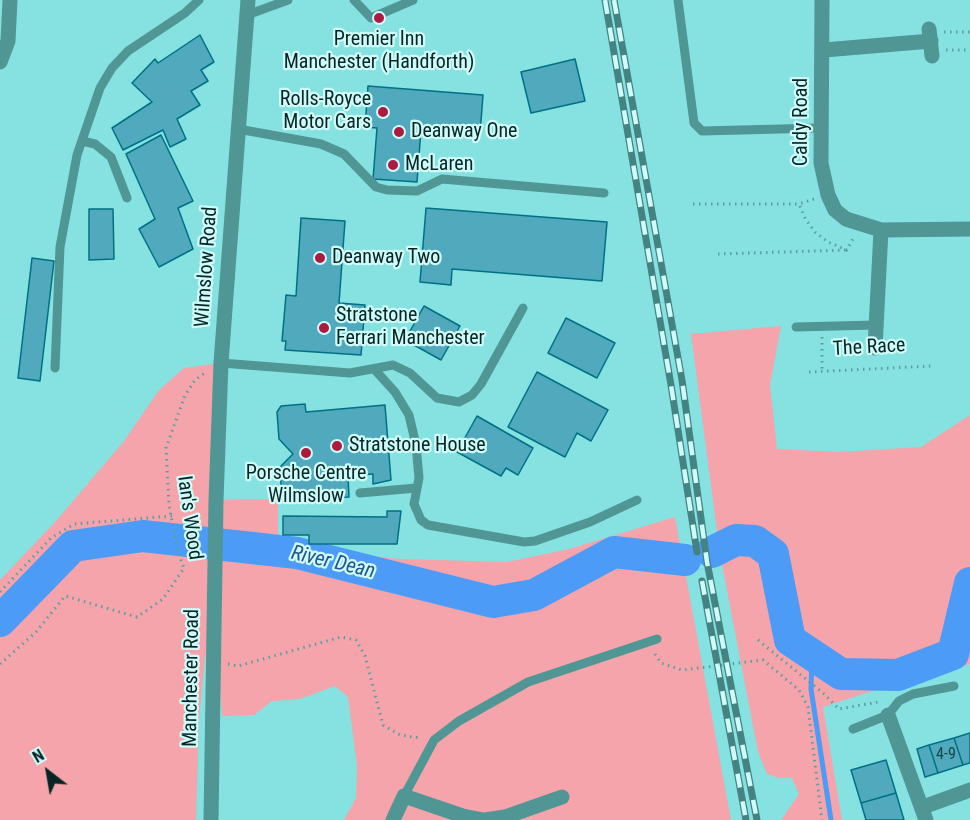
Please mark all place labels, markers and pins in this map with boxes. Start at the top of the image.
marker: Premier Inn Manchester (Handforth) [372,11,386,25]
place label: Premier Inn Manchester (Handforth) [284,28,474,75]
place label: Rolls-Royce Motor Cars [280,88,371,135]
marker: Rolls-Royce Motor Cars [376,105,390,119]
place label: Deanway One [411,120,517,144]
marker: Deanway One [392,125,406,139]
place label: McLaren [405,153,473,177]
marker: McLaren [386,158,400,172]
place label: Deanway Two [332,246,440,270]
marker: Deanway Two [313,251,327,265]
place label: Stratstone Ferrari Manchester [336,304,485,351]
marker: Stratstone Ferrari Manchester [317,321,331,335]
place label: Stratstone House [349,434,486,458]
marker: Stratstone House [330,439,344,453]
marker: Porsche Centre Wilmslow [299,446,313,460]
place label: Porsche Centre Wilmslow [246,462,366,509]

